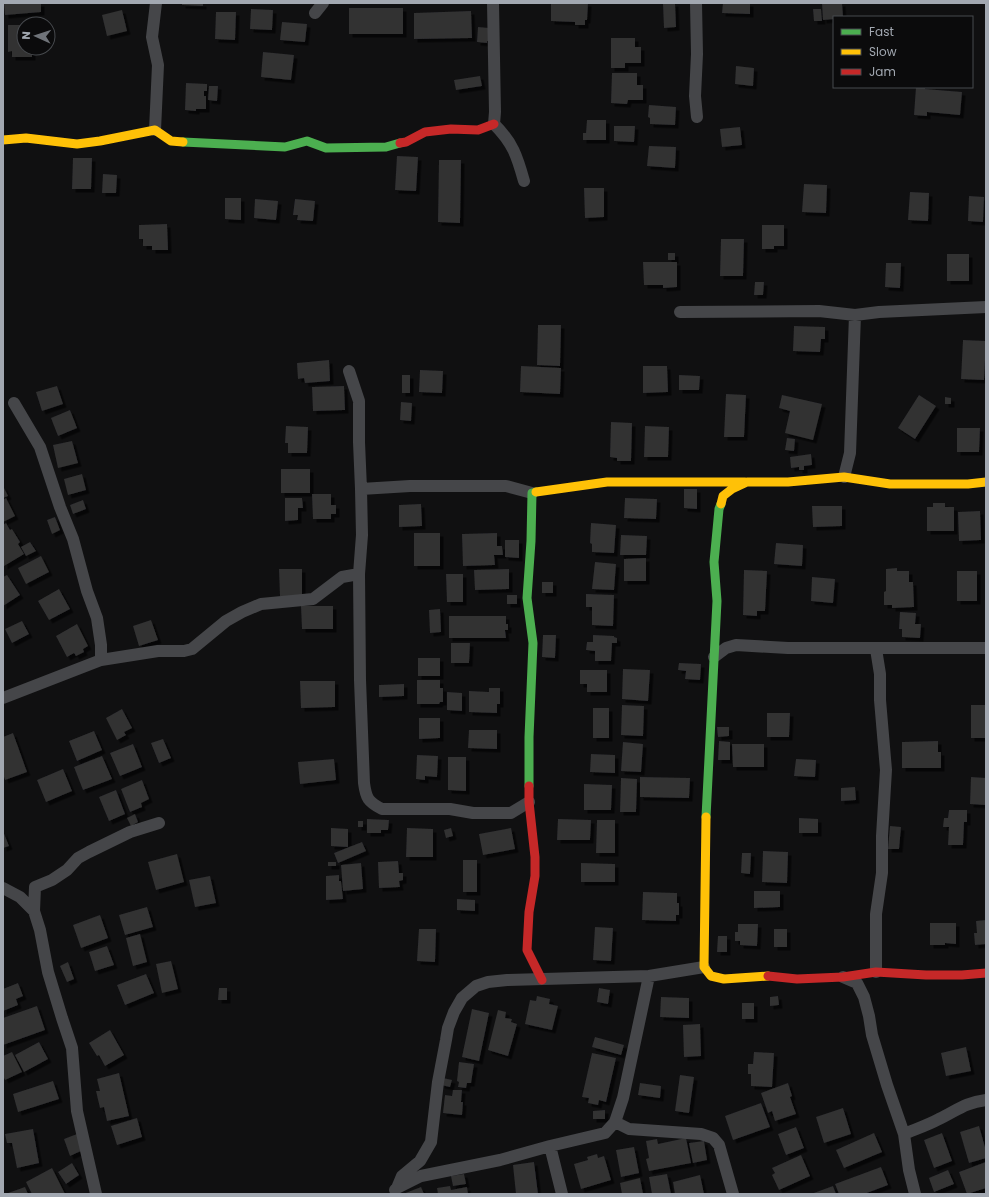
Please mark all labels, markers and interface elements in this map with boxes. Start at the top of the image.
north arrow [16,16,56,56]
legend [833,16,973,88]
text: Fast [869,23,894,40]
text: N [18,31,34,40]
text: Slow [869,43,897,60]
text: Jam [869,63,896,80]

